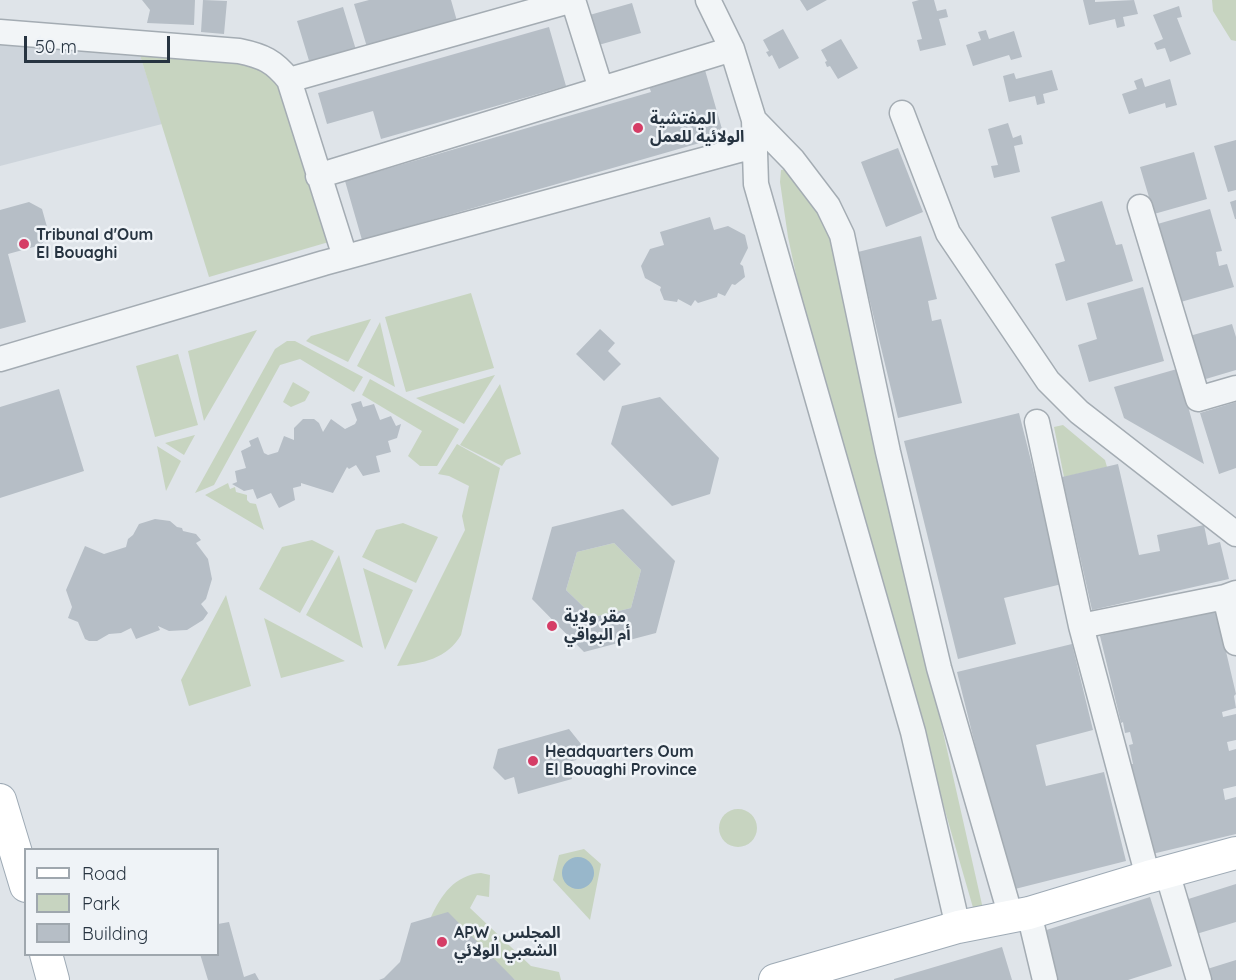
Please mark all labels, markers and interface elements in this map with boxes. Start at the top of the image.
scale bar [27,24,172,62]
text: 50 m [35,35,77,58]
place label: المفتشية الولائية للعمل [650,109,744,147]
marker: المفتشية الولائية للعمل [631,121,645,135]
place label: Tribunal d'Oum El Bouaghi [36,225,153,263]
marker: Tribunal d'Oum El Bouaghi [17,237,31,251]
place label: مقر ولاية أم البواقي [564,607,630,645]
marker: مقر ولاية أم البواقي [545,619,559,633]
place label: Headquarters Oum El Bouaghi Province [545,742,697,780]
marker: Headquarters Oum El Bouaghi Province [526,754,540,768]
legend [24,848,219,956]
text: Road [82,862,127,885]
text: Park [82,892,120,915]
text: Building [82,922,148,945]
place label: APW , المجلس الشعبي الولائي [454,923,561,961]
marker: APW , المجلس الشعبي الولائي [435,935,449,949]

